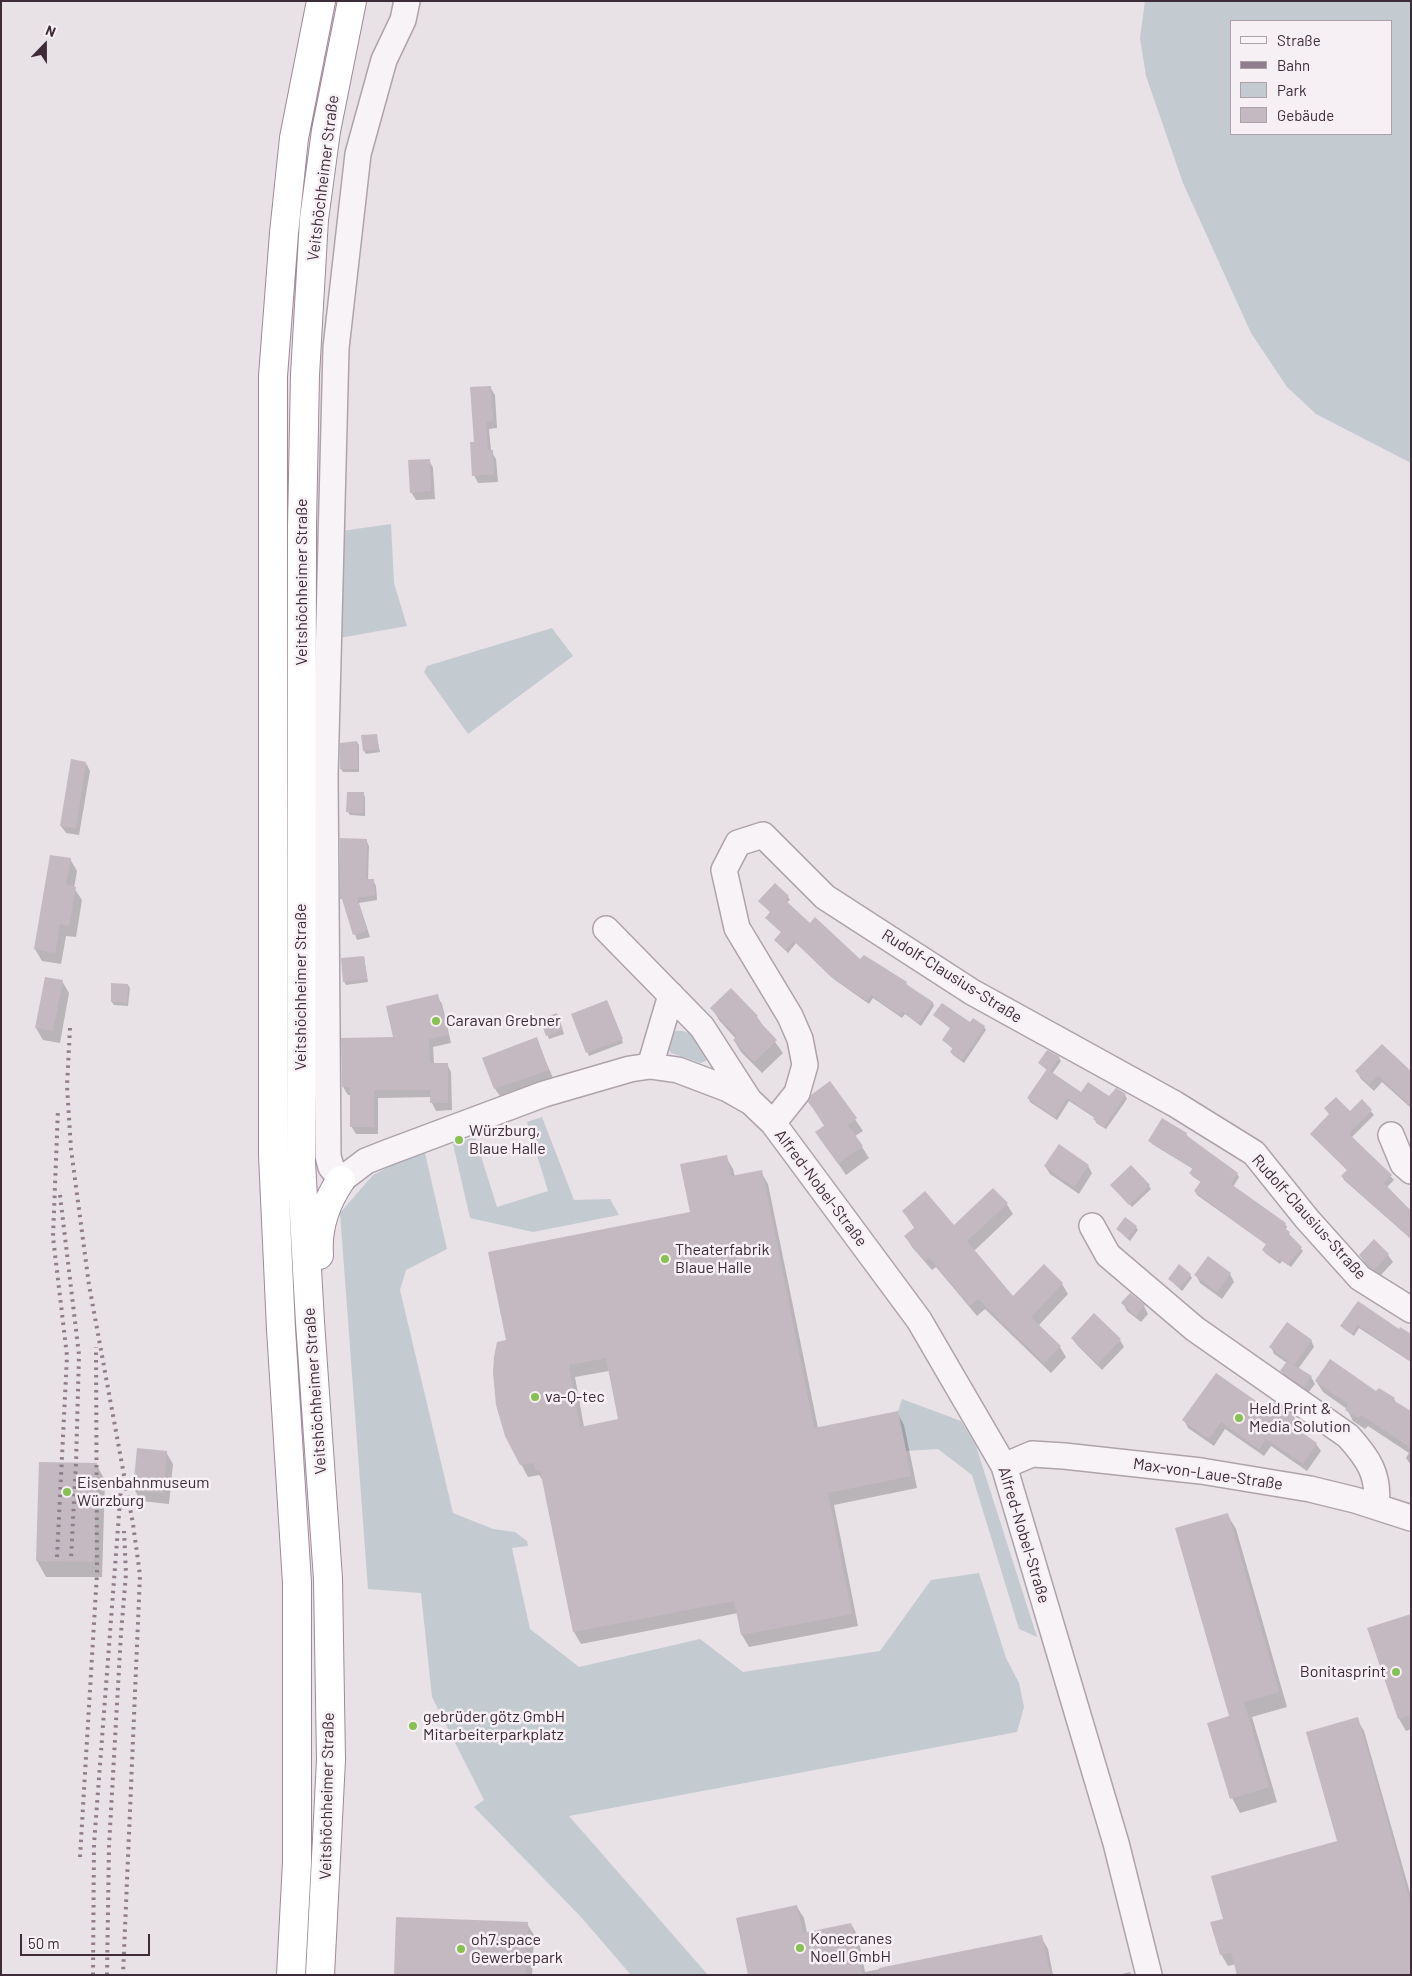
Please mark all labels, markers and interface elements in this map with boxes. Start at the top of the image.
north arrow [20,20,70,70]
legend [1230,20,1392,135]
text: N [43,21,58,40]
text: Straße [1277,31,1321,49]
text: Bahn [1277,56,1310,74]
text: Park [1277,81,1306,99]
street label: Veitshöchheimer Straße [303,94,343,262]
text: Gebäude [1277,106,1334,124]
street label: Veitshöchheimer Straße [292,498,312,666]
street label: Veitshöchheimer Straße [291,903,311,1071]
street label: Rudolf-Clausius-Straße [878,925,1026,1027]
place label: Caravan Grebner [446,1011,561,1031]
marker: Caravan Grebner [430,1015,442,1027]
place label: Würzburg, Blaue Halle [469,1121,546,1159]
street label: Alfred-Nobel-Straße [771,1126,871,1250]
marker: Würzburg, Blaue Halle [453,1134,465,1146]
street label: Rudolf-Clausius-Straße [1248,1150,1370,1284]
place label: Theaterfabrik Blaue Halle [675,1240,770,1278]
marker: Theaterfabrik Blaue Halle [659,1253,671,1265]
street label: Veitshöchheimer Straße [300,1307,330,1475]
place label: va-Q-tec [545,1387,605,1407]
marker: va-Q-tec [529,1391,541,1403]
place label: Held Print & Media Solution [1249,1399,1351,1437]
marker: Held Print & Media Solution [1233,1412,1245,1424]
street label: Max-von-Laue-Straße [1132,1454,1284,1494]
street label: Alfred-Nobel-Straße [994,1464,1054,1606]
place label: Eisenbahnmuseum Würzburg [77,1473,210,1511]
marker: Eisenbahnmuseum Würzburg [61,1486,73,1498]
place label: Bonitasprint [1300,1662,1386,1682]
marker: Bonitasprint [1390,1666,1402,1678]
place label: gebrüder götz GmbH Mitarbeiterparkplatz [423,1707,565,1745]
street label: Veitshöchheimer Straße [316,1712,338,1880]
marker: gebrüder götz GmbH Mitarbeiterparkplatz [407,1720,419,1732]
scale bar [22,1924,152,1956]
place label: Konecranes Noell GmbH [810,1929,892,1967]
place label: oh7.space Gewerbepark [471,1930,563,1968]
text: 50 m [28,1934,60,1952]
marker: Konecranes Noell GmbH [794,1942,806,1954]
marker: oh7.space Gewerbepark [455,1943,467,1955]

